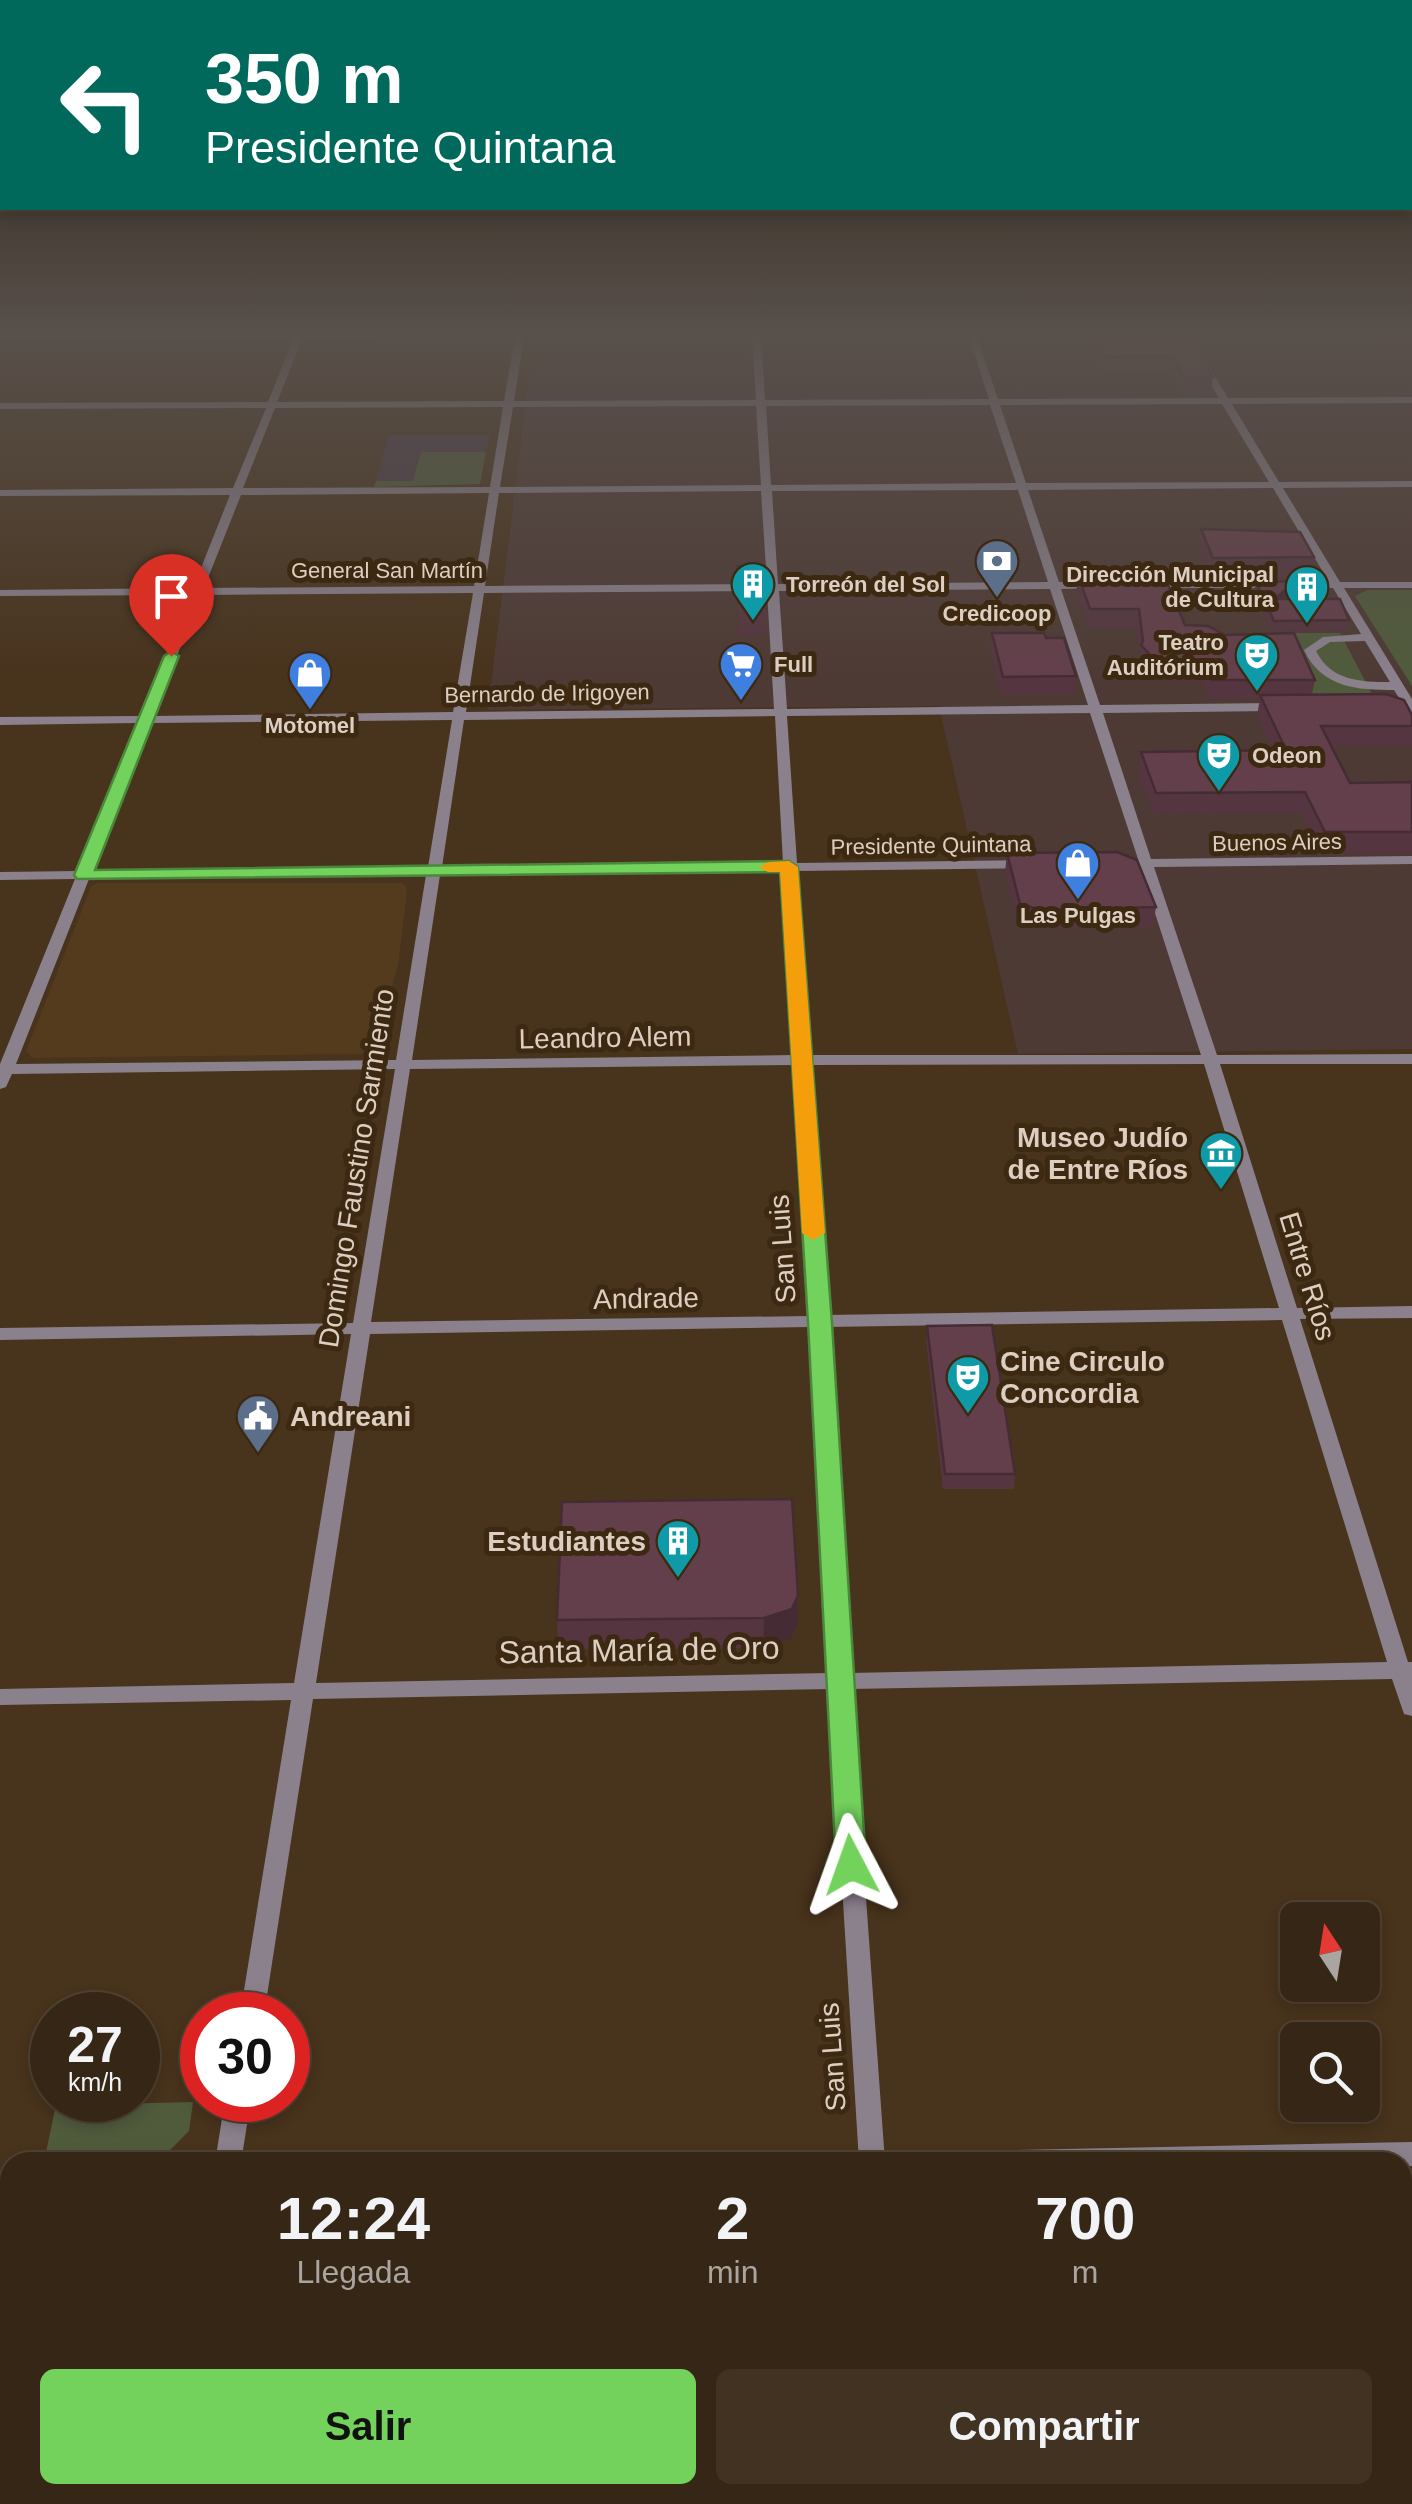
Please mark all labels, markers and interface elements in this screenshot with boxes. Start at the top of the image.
icon: left [40,40,170,170]
text: 350 m [205,40,403,118]
text: Presidente Quintana [205,122,615,173]
bank icon: Credicoop [974,538,1020,599]
pin [129,554,214,657]
street label: General San Martín [291,558,483,583]
building icon: Torreón del Sol [730,561,776,622]
place label: Dirección Municipal de Cultura [1066,562,1275,612]
building icon: Dirección Municipal de Cultura [1284,564,1330,625]
icon: arrive [144,569,199,624]
place label: Torreón del Sol [786,572,946,597]
place label: Credicoop [943,601,1051,626]
place label: Teatro Auditórium [1107,630,1224,680]
theatre icon: Teatro Auditórium [1234,632,1280,693]
supermarket icon: Full [718,641,764,702]
shop icon: Motomel [287,650,333,711]
place label: Full [774,652,813,677]
street label: Bernardo de Irigoyen [444,679,650,708]
place label: Motomel [265,713,355,738]
theatre icon: Odeon [1196,732,1242,793]
place label: Odeon [1252,743,1322,768]
street label: Buenos Aires [1212,829,1342,856]
street label: Presidente Quintana [831,831,1032,860]
shop icon: Las Pulgas [1055,840,1101,901]
place label: Las Pulgas [1020,903,1136,928]
street label: Domingo Faustino Sarmiento [313,987,400,1350]
street label: Leandro Alem [518,1020,692,1055]
place label: Museo Judío de Entre Ríos [1008,1122,1188,1185]
museum icon: Museo Judío de Entre Ríos [1198,1130,1244,1191]
street label: San Luis [763,1194,802,1304]
street label: Entre Ríos [1273,1208,1342,1344]
street label: Andrade [593,1282,699,1315]
place label: Cine Circulo Concordia [1000,1346,1165,1409]
theatre icon: Cine Circulo Concordia [945,1354,991,1415]
public building icon: Andreani [235,1393,281,1454]
place label: Andreani [290,1401,411,1432]
building icon: Estudiantes [655,1518,701,1579]
place label: Estudiantes [487,1526,646,1557]
street label: Santa María de Oro [498,1630,780,1670]
position arrow [799,1813,903,1917]
north arrow [1280,1902,1380,2002]
map controls [1280,1902,1380,2122]
speed limit sign: 30 [180,1992,310,2122]
street label: San Luis [813,2002,852,2112]
text: 27 [67,2017,123,2073]
button: search [1280,2022,1380,2122]
text: km/h [68,2068,122,2096]
text: 12:24 [277,2185,430,2252]
text: 2 [716,2185,749,2252]
text: 700 [1035,2185,1135,2252]
text: Llegada [296,2254,410,2290]
text: min [707,2254,758,2290]
text: m [1072,2254,1099,2290]
button: Salir [40,2369,696,2484]
button: Compartir [716,2369,1372,2484]

